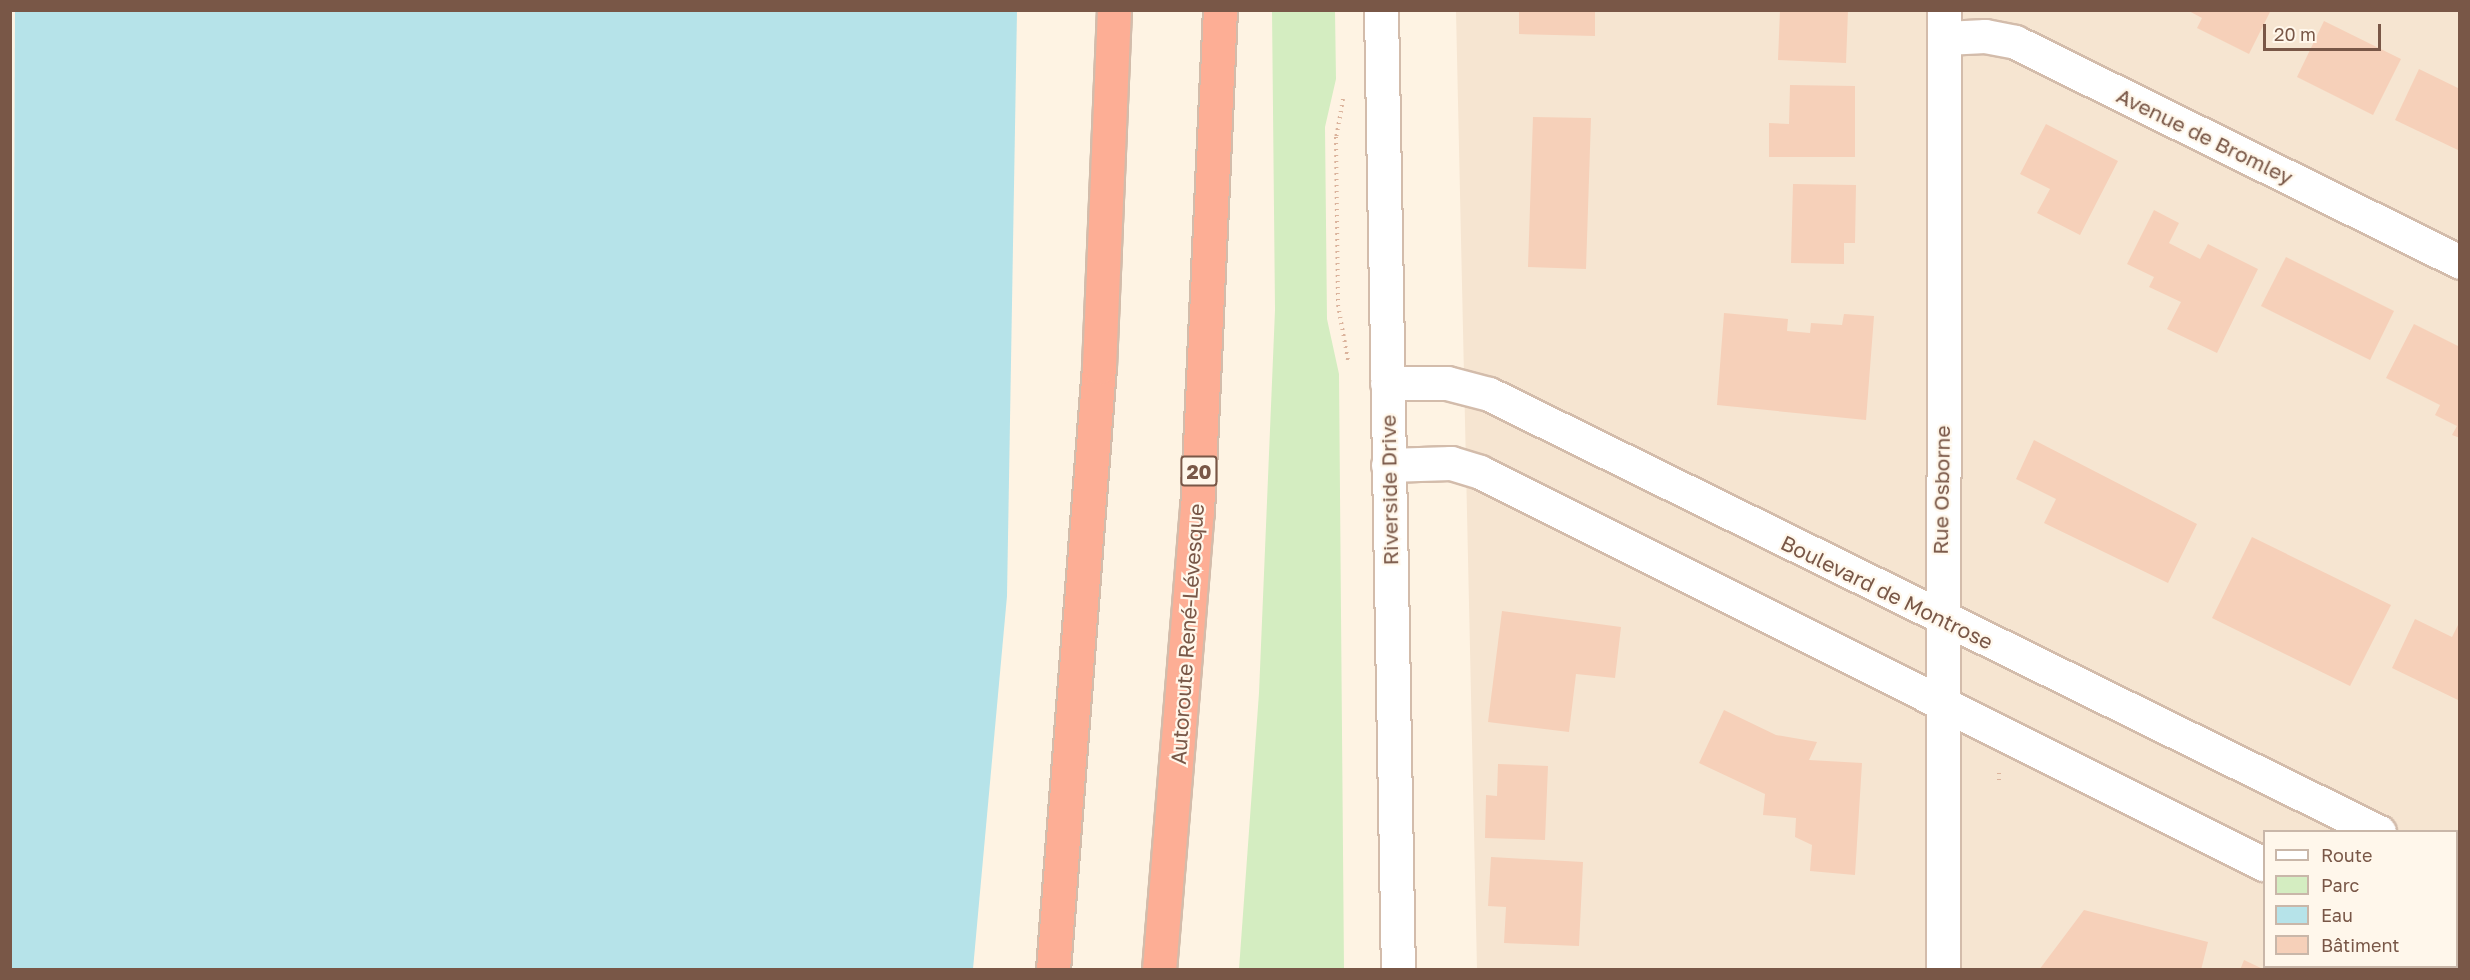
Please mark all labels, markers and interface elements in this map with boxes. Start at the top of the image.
scale bar [2266,12,2384,50]
text: 20 m [2274,23,2316,45]
street label: Avenue de Bromley [2113,82,2297,190]
street label: Riverside Drive [1375,414,1403,566]
street label: Rue Osborne [1927,425,1955,555]
road number: 20 [1180,454,1218,488]
street label: Autoroute René-Lévesque [1165,503,1209,765]
street label: Boulevard de Montrose [1777,530,1997,654]
legend [2263,830,2458,968]
text: Route [2321,844,2372,866]
text: Parc [2321,874,2359,896]
text: Eau [2321,904,2353,926]
text: Bâtiment [2321,934,2400,956]

